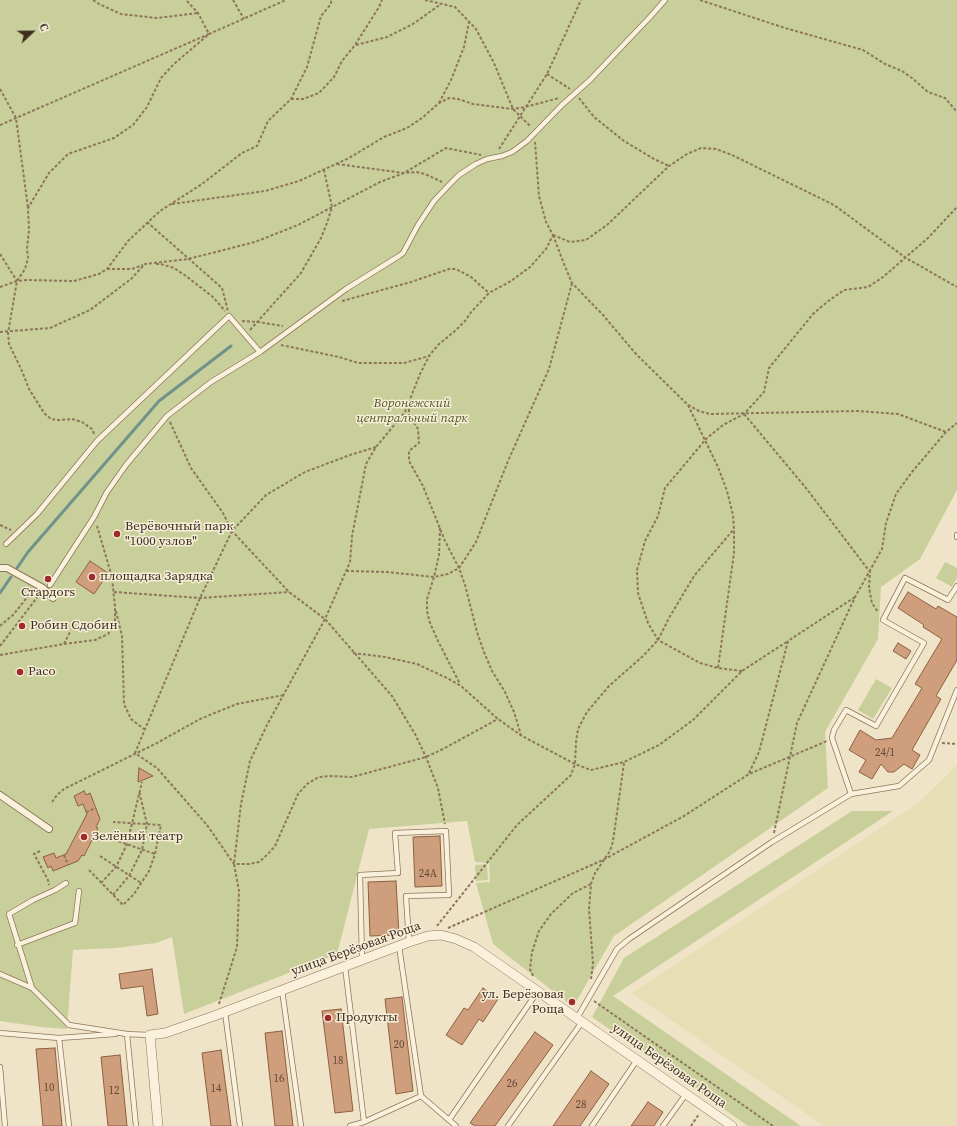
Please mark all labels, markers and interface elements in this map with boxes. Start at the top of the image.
north arrow [12,12,52,52]
text: С [35,21,52,33]
park label: Воронежский центральный парк [356,396,468,427]
place label: Верёвочный парк "1000 узлов" [125,519,233,550]
marker: Верёвочный парк "1000 узлов" [112,529,122,539]
place label: площадка Зарядка [100,569,213,585]
marker: площадка Зарядка [87,572,97,582]
marker: Стардогs [43,574,53,584]
place label: Стардогs [21,585,75,601]
place label: Робин Сдобин [30,618,118,634]
marker: Робин Сдобин [17,621,27,631]
place label: Paco [28,664,56,680]
marker: Paco [15,667,25,677]
house number: 24/1 [875,746,895,760]
place label: Зелёный театр [92,829,183,845]
marker: Зелёный театр [79,832,89,842]
house number: 24А [419,867,437,881]
street label: улица Берёзовая Роща [289,918,423,980]
place label: ул. Берёзовая Роща [482,987,564,1018]
marker: ул. Берёзовая Роща [567,997,577,1007]
place label: Продукты [336,1010,398,1026]
marker: Продукты [323,1013,333,1023]
street label: улица Берёзовая Роща [609,1020,729,1112]
house number: 20 [394,1038,404,1052]
house number: 18 [333,1054,343,1068]
house number: 16 [274,1072,284,1086]
house number: 26 [507,1077,517,1091]
house number: 10 [44,1081,54,1095]
house number: 14 [211,1082,221,1096]
house number: 12 [109,1084,119,1098]
house number: 28 [576,1098,586,1112]

